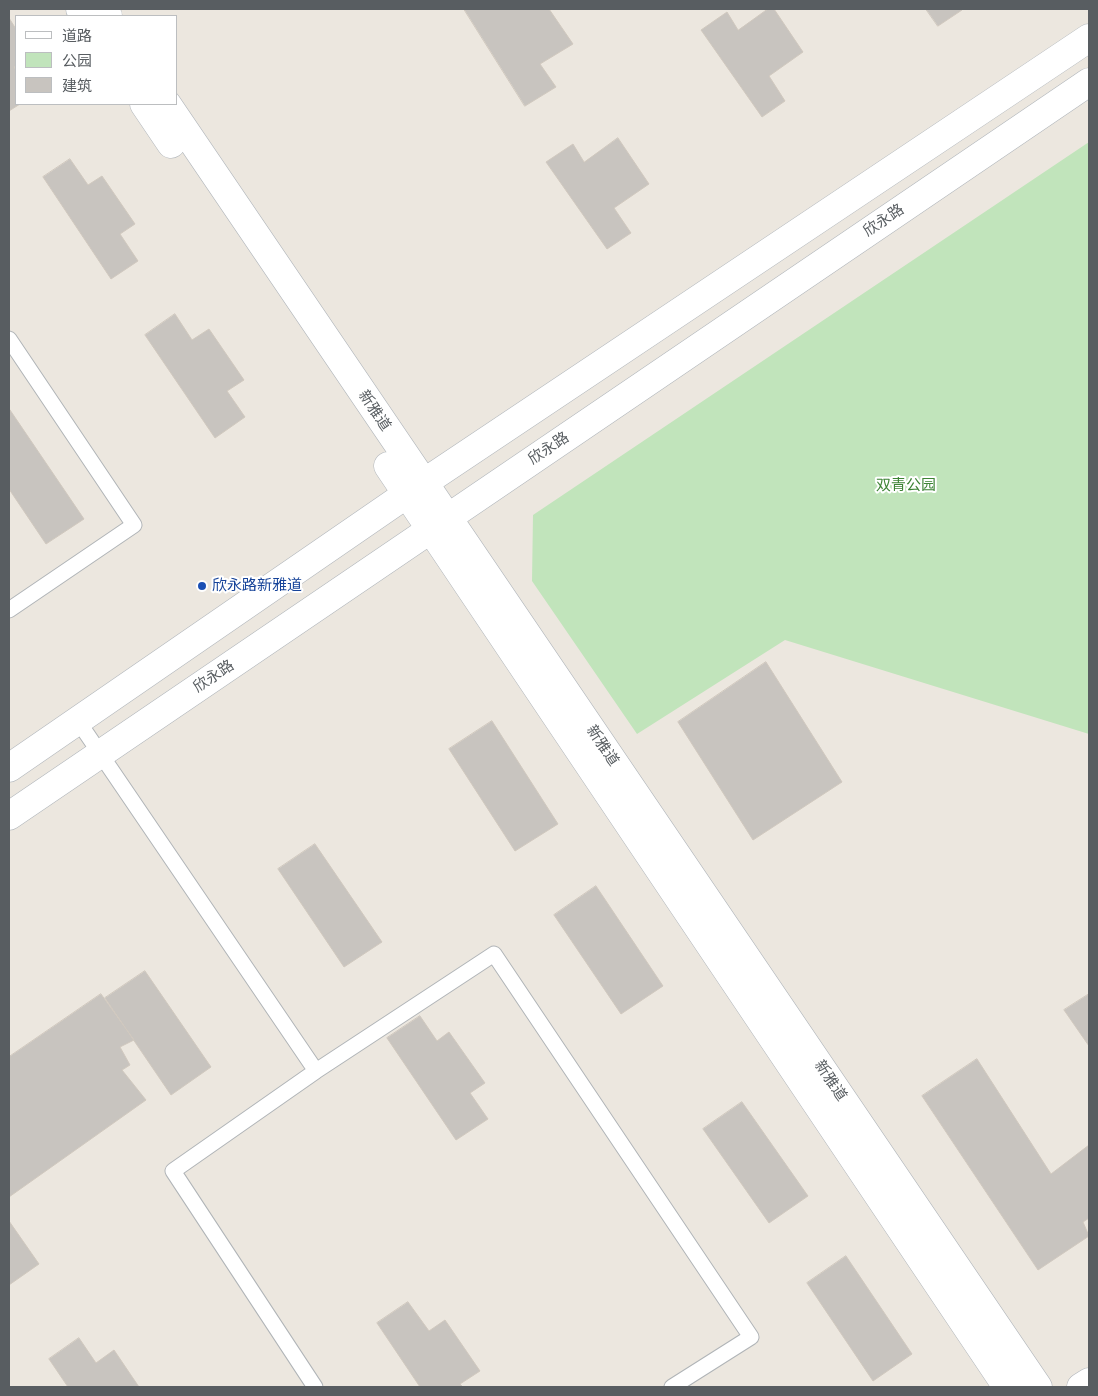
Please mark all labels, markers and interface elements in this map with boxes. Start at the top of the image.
legend [15,15,178,105]
text: 道路 [62,26,92,46]
text: 公园 [62,51,92,71]
text: 建筑 [62,76,92,96]
street label: 欣永路 [860,201,908,241]
street label: 新雅道 [354,387,394,435]
street label: 欣永路 [525,429,573,469]
park label: 双青公园 [876,477,936,495]
place label: 欣永路新雅道 [212,577,302,595]
marker: 欣永路新雅道 [196,580,208,592]
street label: 欣永路 [190,657,238,697]
street label: 新雅道 [582,722,622,770]
street label: 新雅道 [810,1057,850,1105]

